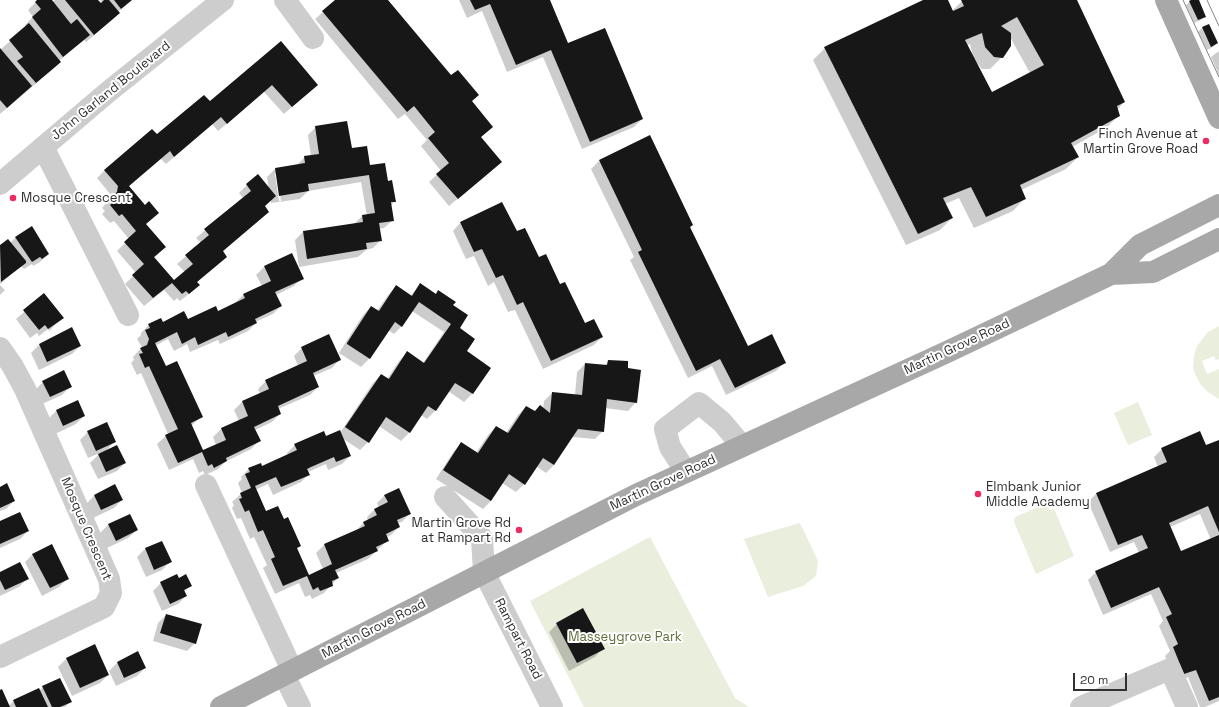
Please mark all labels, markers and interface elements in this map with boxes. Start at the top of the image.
street label: John Garland Boulevard [48,38,174,144]
place label: Finch Avenue at Martin Grove Road [1083,126,1198,157]
marker: Finch Avenue at Martin Grove Road [1201,136,1211,146]
place label: Mosque Crescent [21,190,131,206]
marker: Mosque Crescent [8,193,18,203]
street label: Martin Grove Road [902,316,1012,378]
street label: Martin Grove Road [608,452,718,514]
street label: Mosque Crescent [57,475,115,583]
place label: Elmbank Junior Middle Academy [986,479,1090,510]
marker: Elmbank Junior Middle Academy [973,489,983,499]
place label: Martin Grove Rd at Rampart Rd [412,515,511,546]
marker: Martin Grove Rd at Rampart Rd [514,525,524,535]
street label: Martin Grove Road [319,596,429,662]
street label: Rampart Road [491,596,545,682]
park label: Masseygrove Park [568,629,682,645]
scale bar [1075,665,1129,691]
text: 20 m [1080,672,1108,688]

